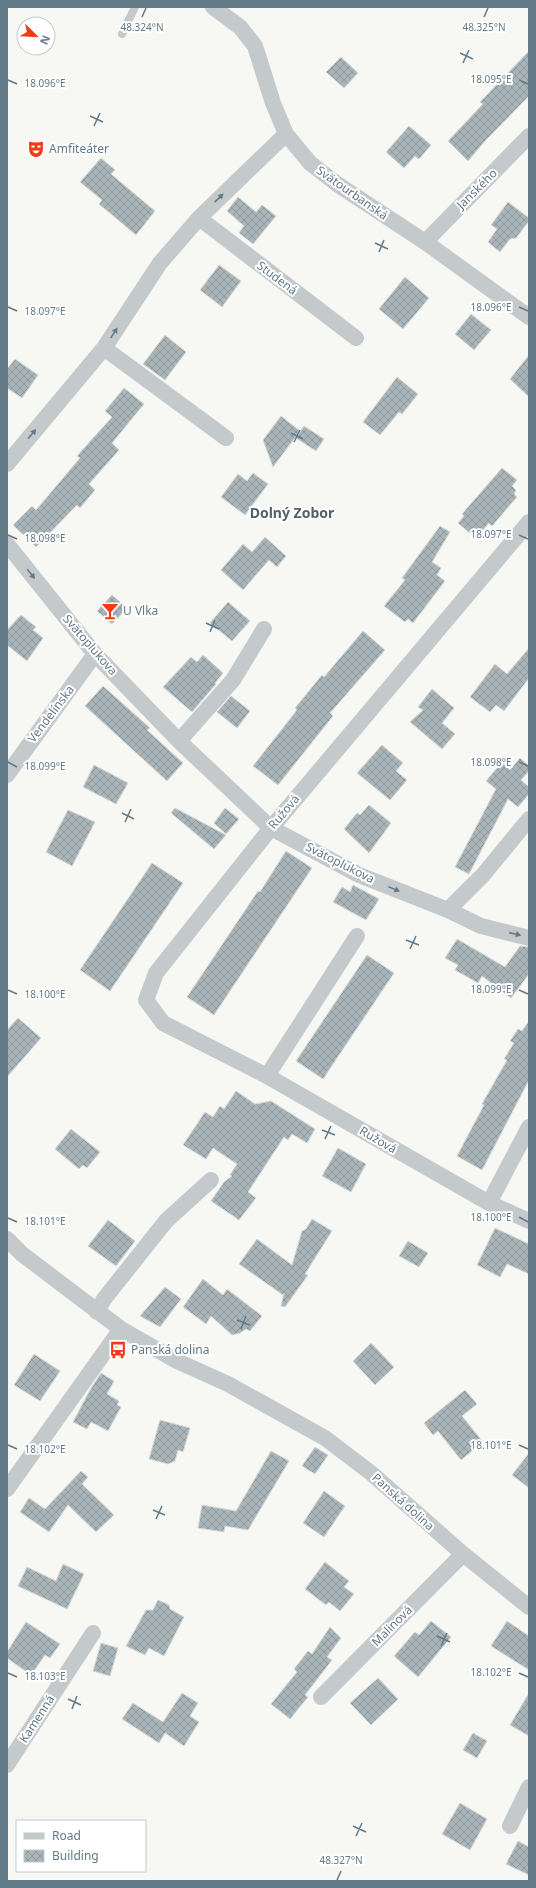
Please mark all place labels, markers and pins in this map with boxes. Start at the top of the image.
theatre icon: Amfiteáter [26,139,46,159]
place label: Amfiteáter [49,140,109,157]
bar icon: U Vlka [100,601,120,621]
place label: U Vlka [123,602,158,619]
bus stop icon: Panská dolina [108,1340,128,1360]
place label: Panská dolina [131,1341,209,1358]

